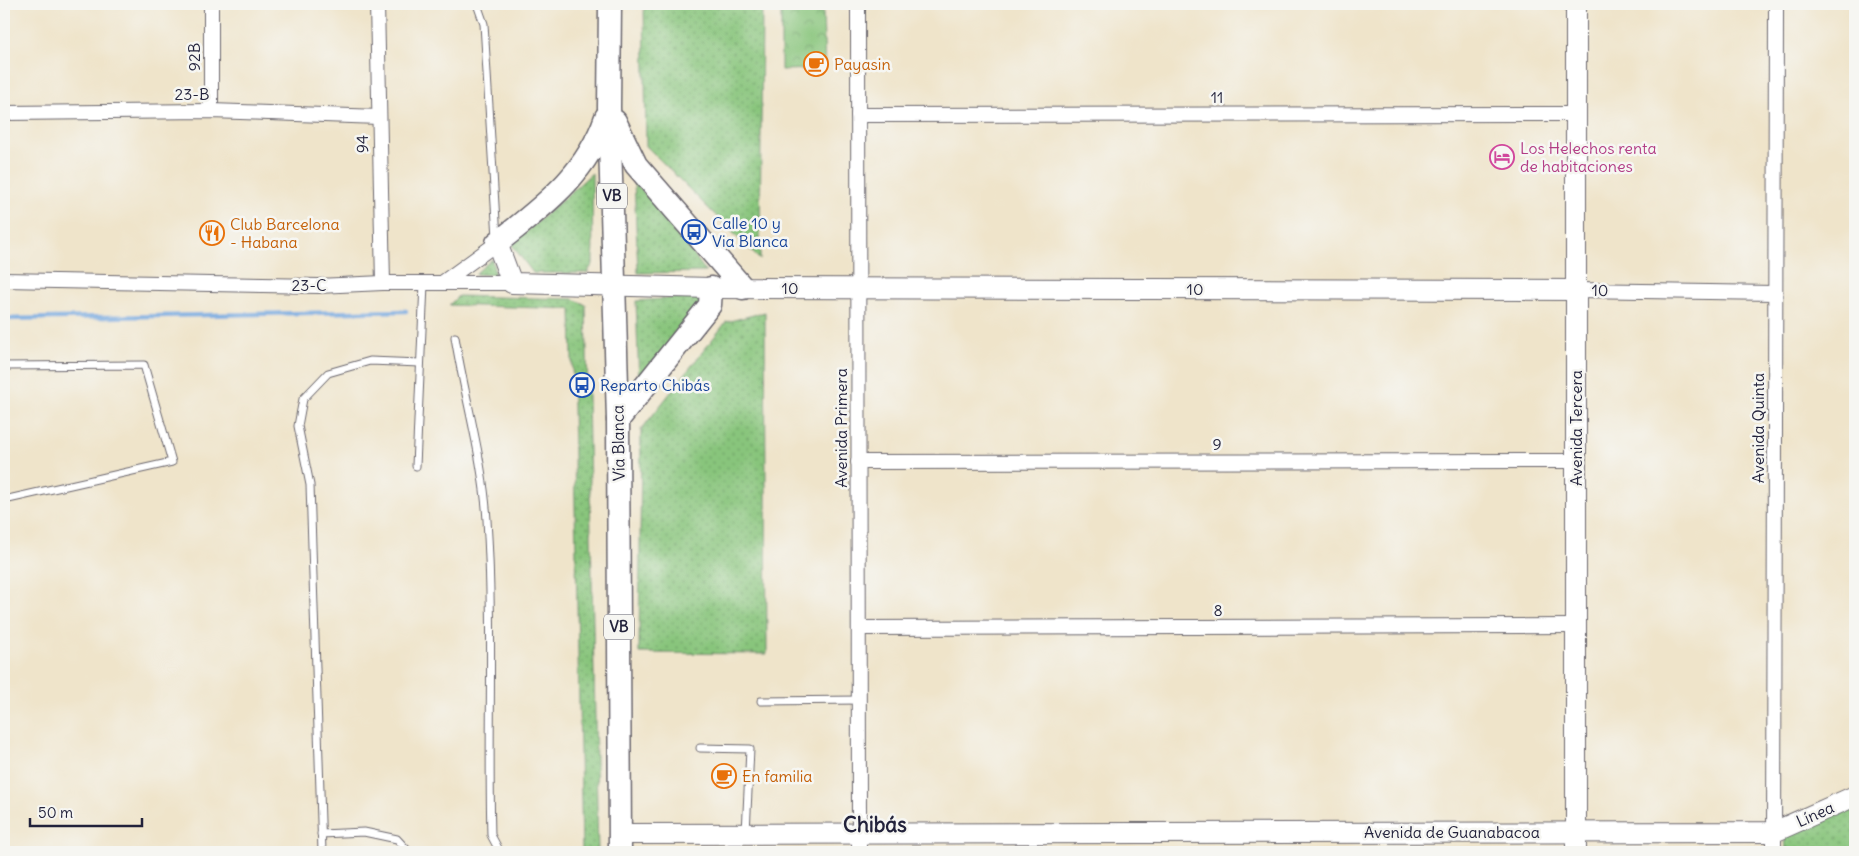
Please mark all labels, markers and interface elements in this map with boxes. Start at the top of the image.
street label: 92B [184,43,204,71]
cafe icon: Payasin [803,51,829,77]
place label: Payasin [834,54,891,74]
street label: 23-B [174,84,210,104]
street label: 11 [1211,87,1223,107]
street label: 94 [352,135,372,153]
place label: Los Helechos renta de habitaciones [1520,138,1657,176]
hotel icon: Los Helechos renta de habitaciones [1489,144,1515,170]
road number: VB [597,184,627,208]
place label: Calle 10 y Via Blanca [712,213,788,251]
place label: Club Barcelona - Habana [230,214,340,252]
bus stop icon: Calle 10 y Via Blanca [681,219,707,245]
restaurant icon: Club Barcelona - Habana [199,220,225,246]
street label: 23-C [291,275,327,295]
street label: 10 [782,278,798,298]
street label: 10 [1187,279,1203,299]
street label: 10 [1591,280,1609,300]
street label: Avenida Primera [831,368,851,488]
street label: Avenida Tercera [1566,370,1586,486]
bus stop icon: Reparto Chibás [569,372,595,398]
street label: Avenida Quinta [1748,373,1768,483]
place label: Reparto Chibás [600,375,710,395]
street label: Vía Blanca [607,405,629,481]
street label: 9 [1212,434,1222,454]
street label: 8 [1213,600,1223,620]
road number: VB [604,614,634,640]
cafe icon: En familia [711,763,737,789]
place label: En familia [742,766,812,786]
scale bar [30,796,142,828]
street label: Línea [1793,797,1837,831]
text: 50 m [38,803,73,822]
district label: Chibás [843,811,907,838]
street label: Avenida de Guanabacoa [1364,822,1540,842]

